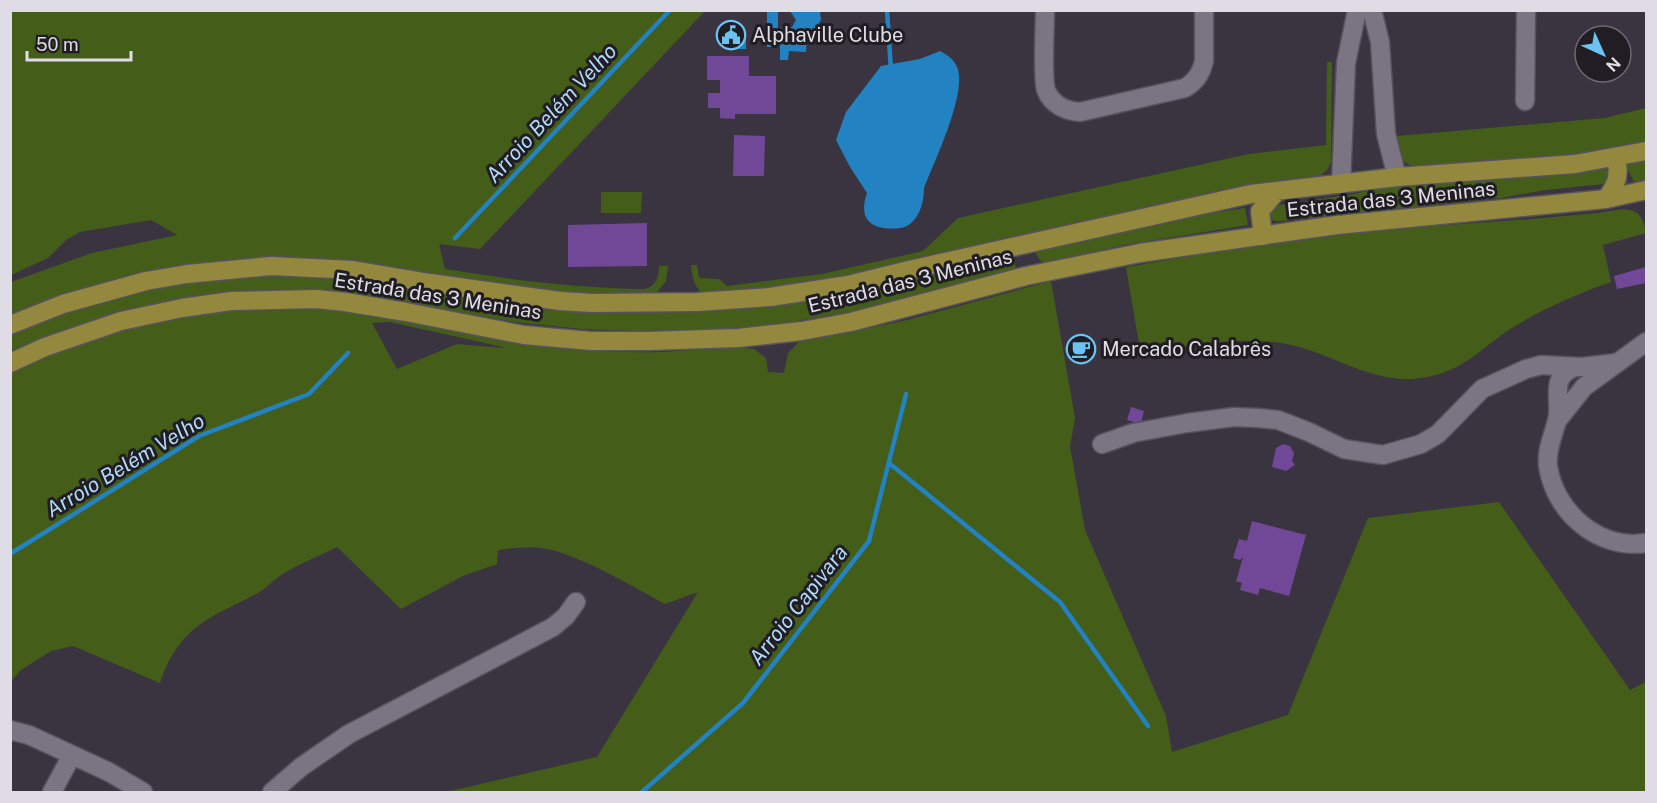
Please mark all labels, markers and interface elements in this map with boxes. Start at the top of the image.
public building icon: Alphaville Clube [715,19,747,51]
place label: Alphaville Clube [752,23,903,47]
scale bar [27,24,130,62]
north arrow [1573,24,1633,84]
text: 50 m [36,34,79,55]
water label: Arroio Belém Velho [480,39,622,187]
text: N [1602,53,1624,75]
street label: Estrada das 3 Meninas [1286,176,1496,222]
street label: Estrada das 3 Meninas [806,244,1014,318]
street label: Estrada das 3 Meninas [333,268,543,324]
cafe icon: Mercado Calabrês [1065,333,1097,365]
place label: Mercado Calabrês [1102,337,1271,361]
water label: Arroio Belém Velho [41,408,209,522]
water label: Arroio Capivara [744,540,852,670]

